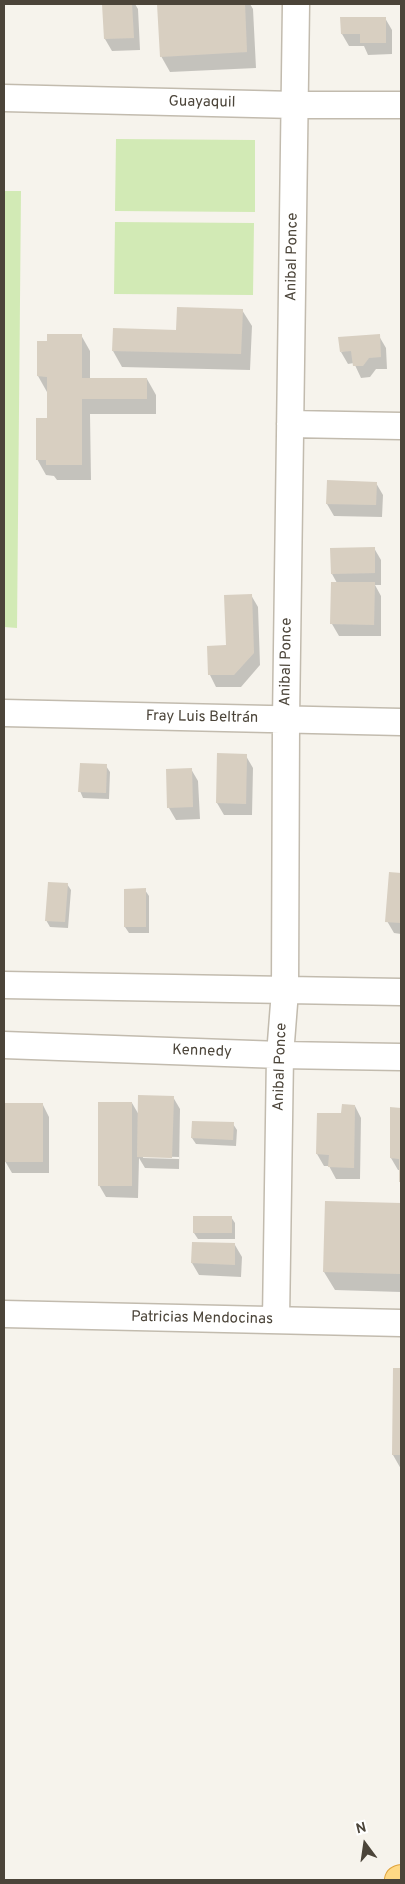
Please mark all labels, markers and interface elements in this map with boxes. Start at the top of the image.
street label: Guayaquil [168,93,236,113]
street label: Anibal Ponce [283,213,303,301]
street label: Anibal Ponce [277,618,297,706]
street label: Fray Luis Beltrán [146,708,258,728]
street label: Anibal Ponce [270,1022,292,1112]
street label: Kennedy [172,1042,232,1062]
street label: Patricias Mendocinas [131,1309,273,1329]
north arrow [340,1819,390,1869]
text: N [354,1819,368,1838]

